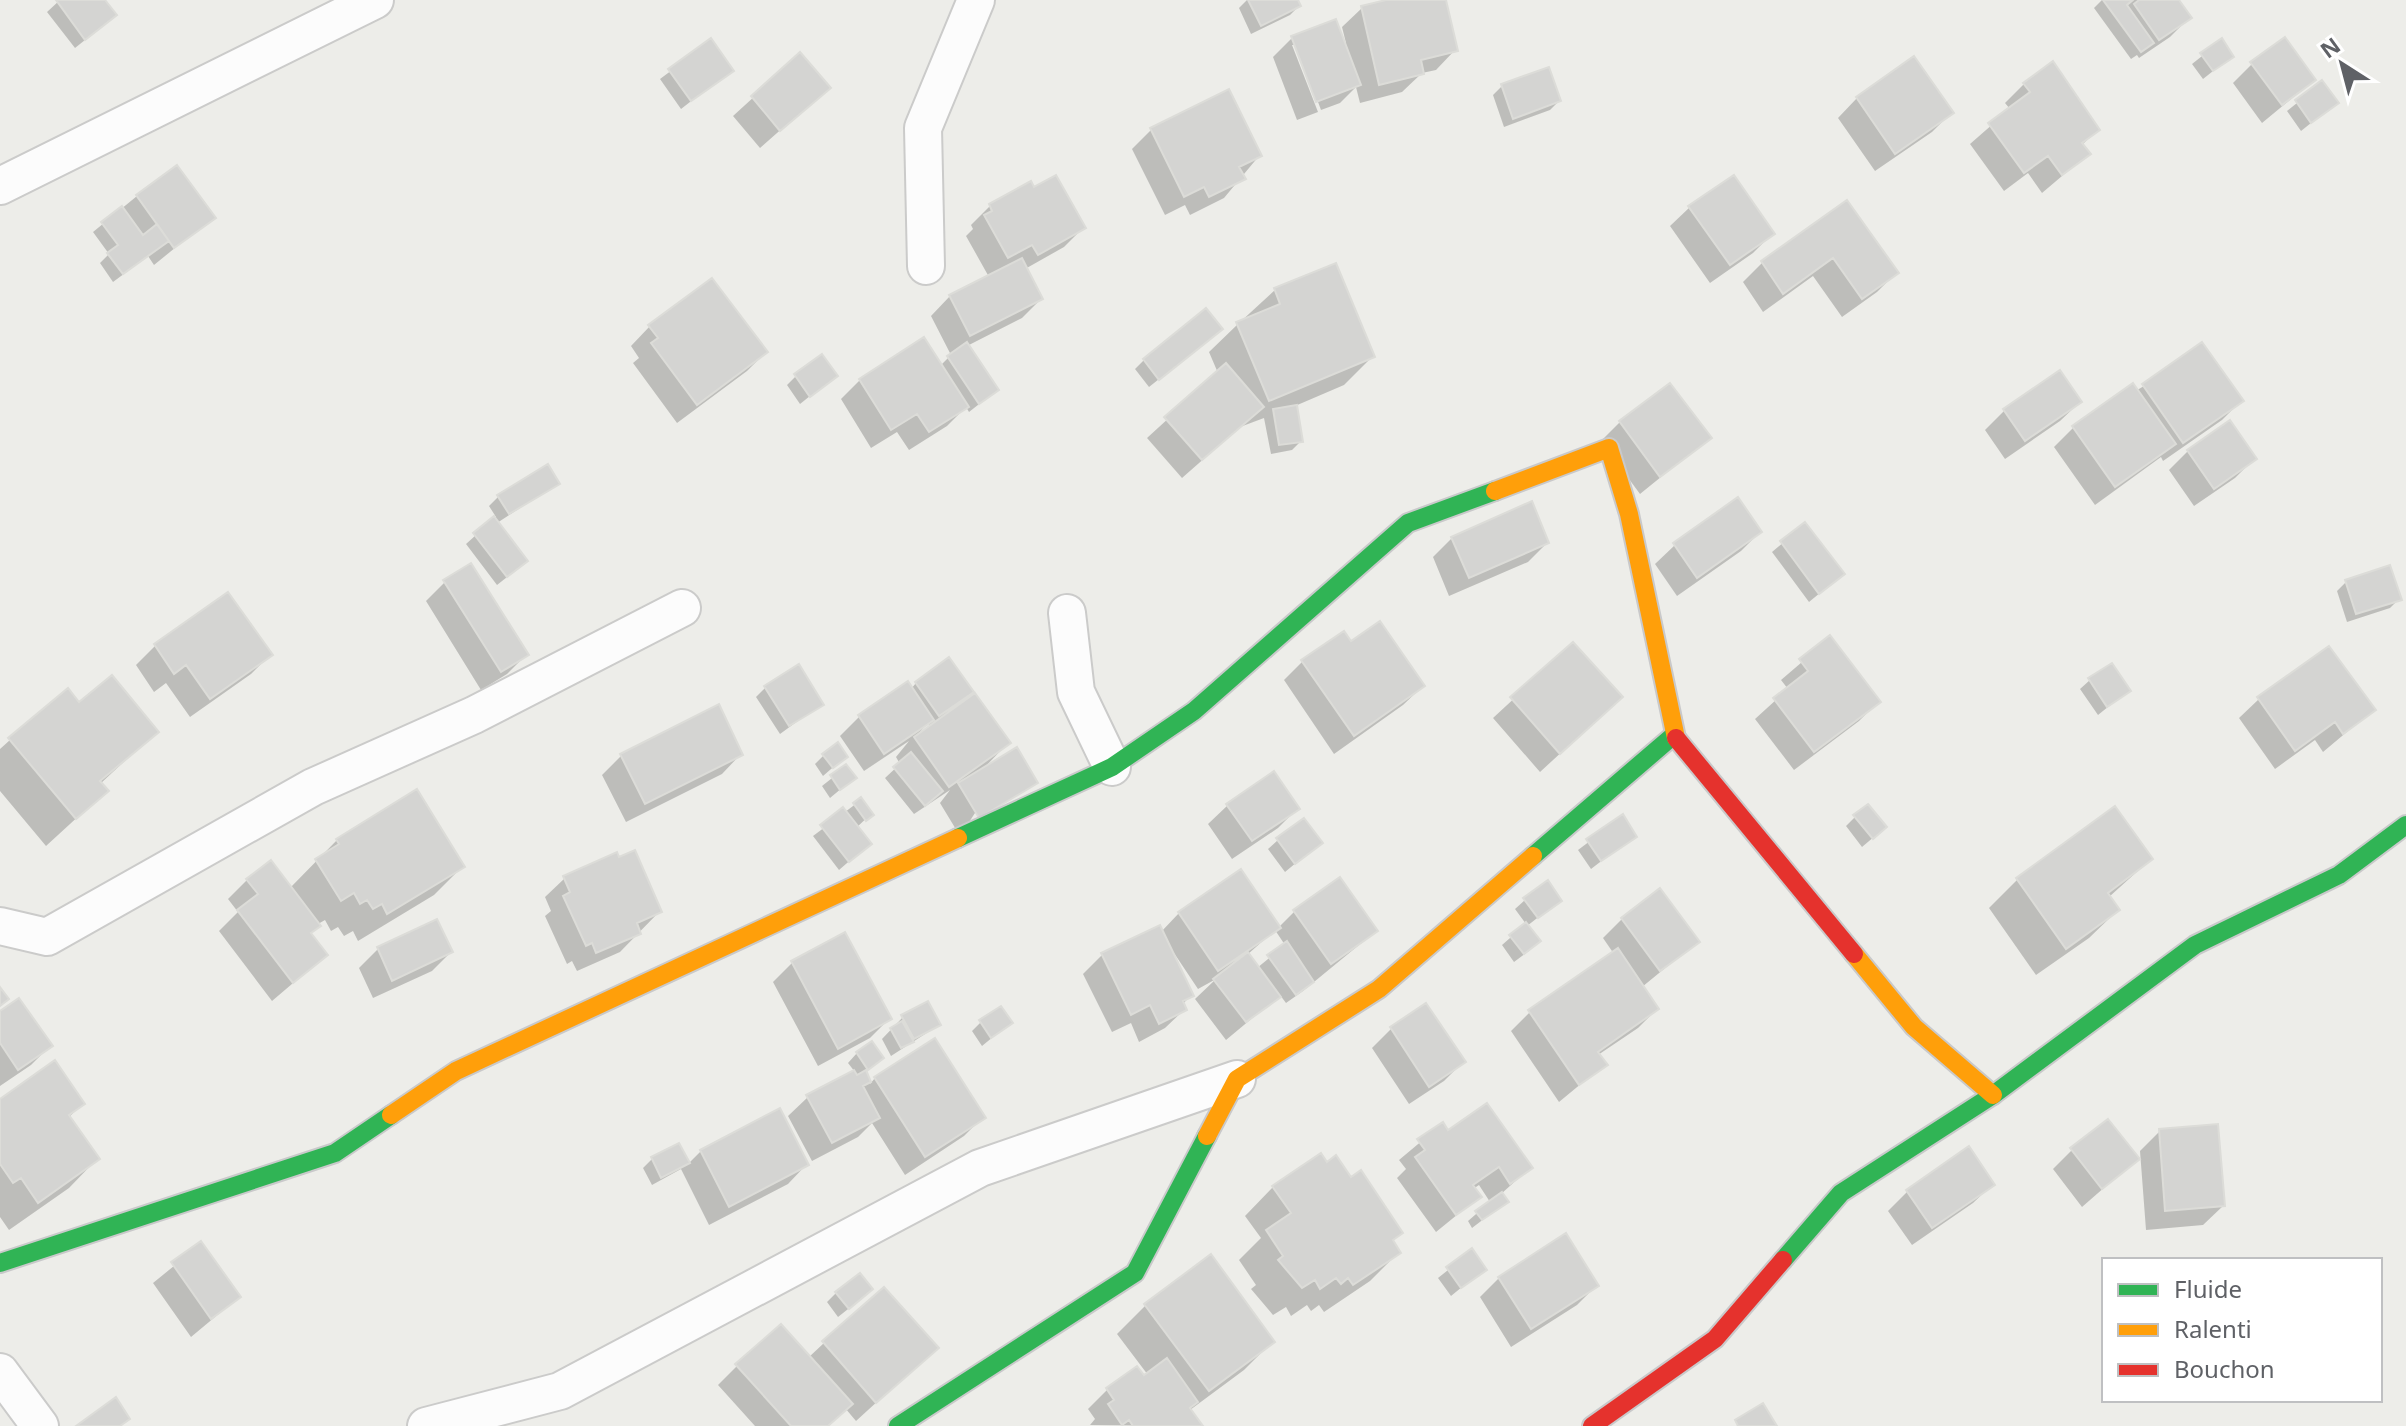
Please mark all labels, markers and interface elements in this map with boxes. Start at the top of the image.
north arrow [2302,24,2382,104]
text: N [2314,30,2346,64]
legend [2102,1258,2382,1402]
text: Fluide [2174,1272,2242,1305]
text: Ralenti [2174,1312,2252,1345]
text: Bouchon [2174,1352,2275,1385]

